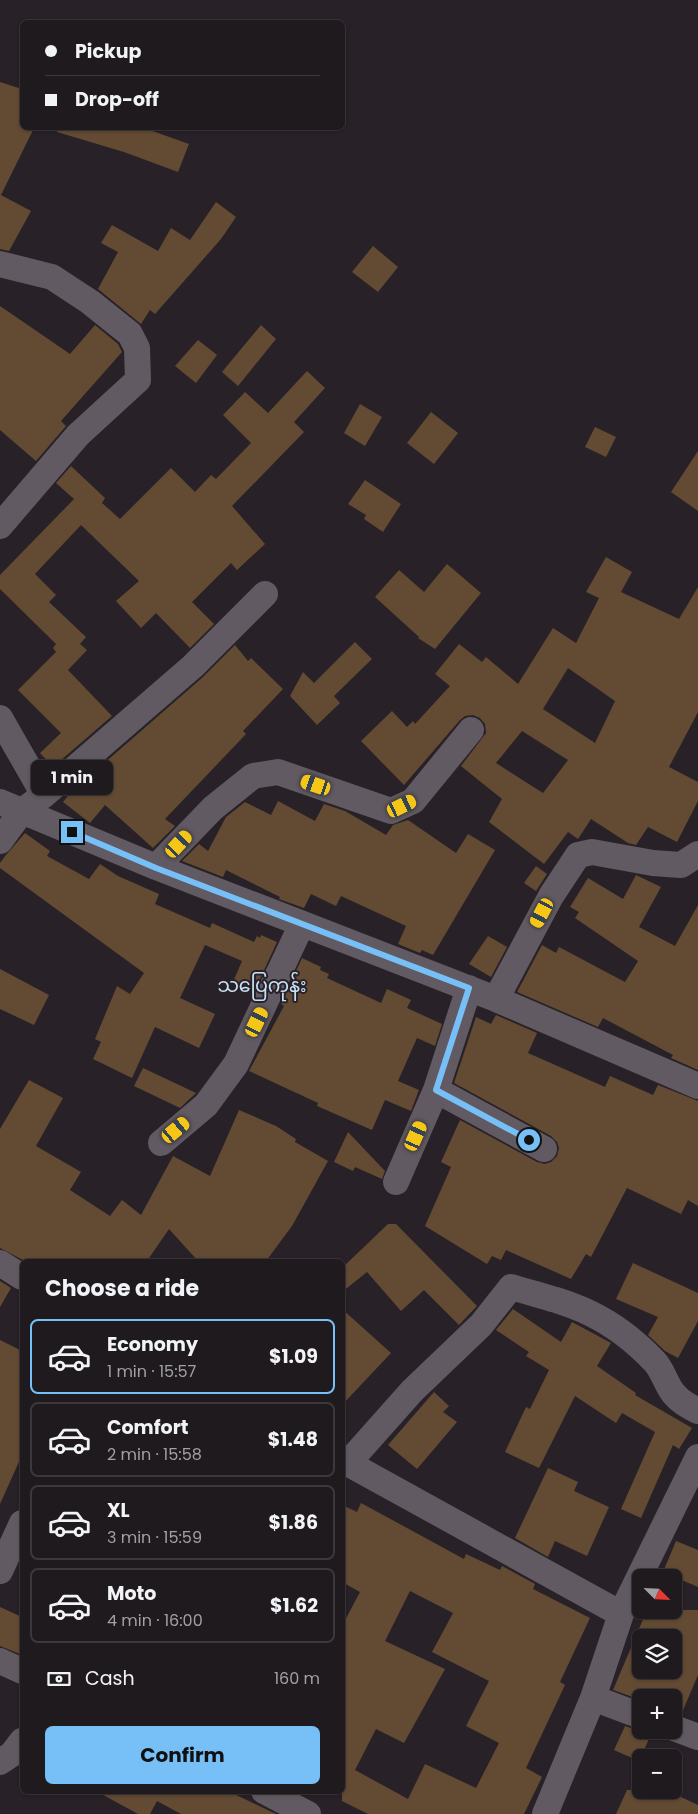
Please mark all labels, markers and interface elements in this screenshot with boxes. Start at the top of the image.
text: Pickup [75,38,141,65]
text: Drop-off [75,86,159,113]
callout: 1 min [31,760,113,794]
text: 1 min [51,766,93,789]
car [299,773,332,797]
car [385,793,418,819]
route end [61,821,83,843]
car [163,828,194,860]
car [528,896,555,930]
district label: သပြေကုန်း [217,971,307,1002]
car [243,1005,270,1039]
car [159,1115,192,1145]
car [403,1119,428,1153]
route start [518,1129,540,1151]
text: Choose a ride [45,1273,199,1304]
text: Economy [107,1331,198,1358]
icon: car [47,1334,92,1379]
text: $1.09 [269,1343,318,1370]
text: 1 min · 15:57 [107,1360,196,1383]
text: Comfort [107,1414,189,1441]
icon: car [47,1417,92,1462]
text: $1.48 [268,1426,318,1453]
text: 2 min · 15:58 [107,1443,202,1466]
text: XL [107,1497,130,1524]
icon: car [47,1500,92,1545]
text: $1.86 [269,1509,318,1536]
text: 3 min · 15:59 [107,1526,202,1549]
north arrow [632,1569,682,1619]
map controls [632,1569,682,1799]
text: Moto [107,1580,156,1607]
icon: car [47,1583,92,1628]
text: $1.62 [270,1592,318,1619]
text: 4 min · 16:00 [107,1609,203,1632]
button: layers [632,1629,682,1679]
icon: cash [45,1665,73,1693]
text: Cash [85,1665,135,1692]
text: 160 m [274,1667,320,1690]
button: + [632,1689,682,1739]
button: Confirm [45,1726,320,1784]
button: − [632,1749,682,1799]

